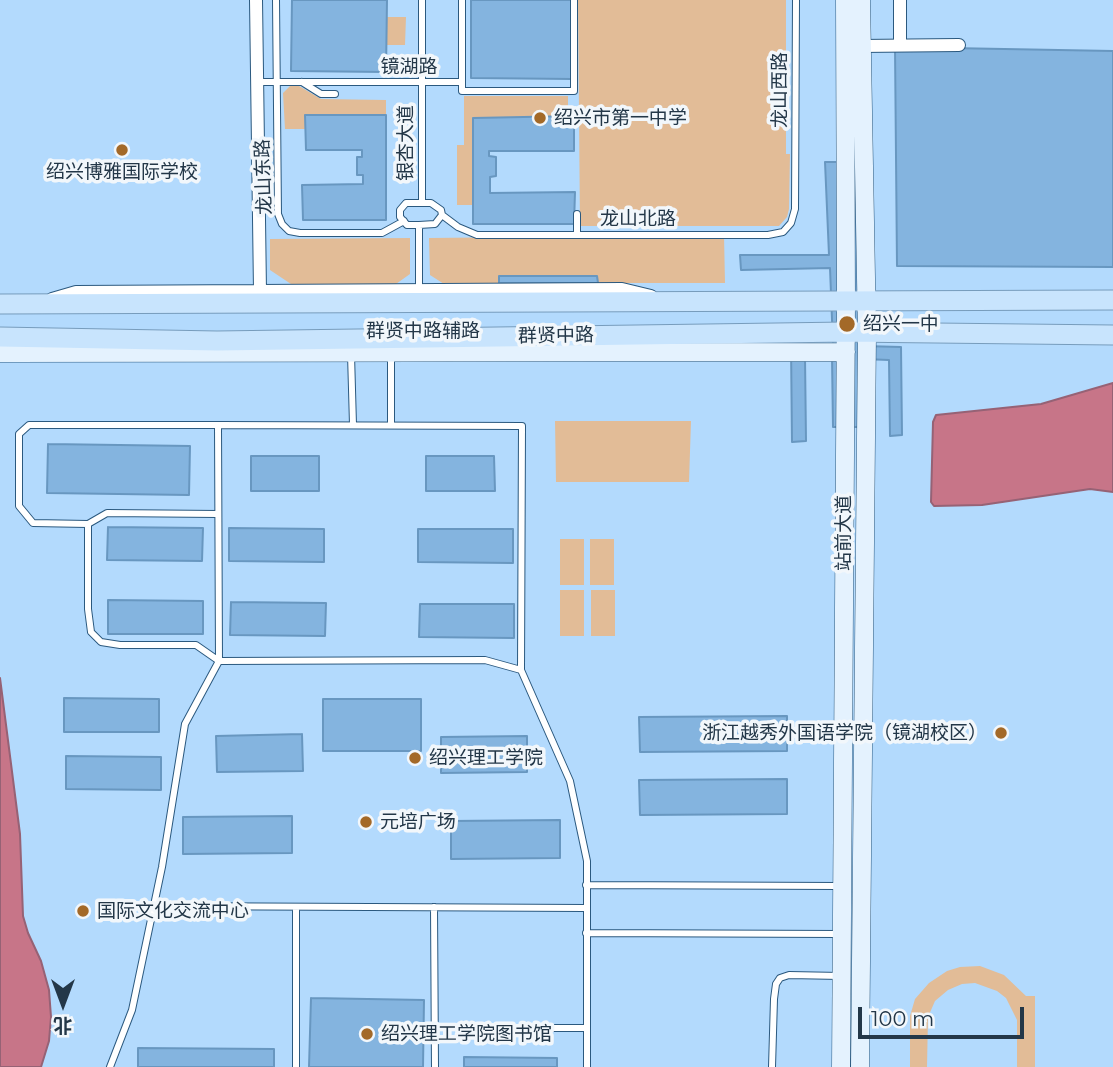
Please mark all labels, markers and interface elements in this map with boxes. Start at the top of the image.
street label: 龙山西路 [769,52,791,128]
street label: 镜湖路 [381,56,437,78]
street label: 银杏大道 [395,105,417,181]
place label: 绍兴市第一中学 [554,107,687,129]
marker: 绍兴市第一中学 [532,110,548,126]
street label: 龙山东路 [251,139,277,215]
marker: 绍兴博雅国际学校 [114,142,130,158]
place label: 绍兴博雅国际学校 [46,161,198,183]
street label: 龙山北路 [600,208,676,230]
place label: 绍兴一中 [863,313,939,335]
marker: 绍兴一中 [837,314,857,334]
street label: 群贤中路辅路 [366,320,480,342]
street label: 群贤中路 [518,324,594,348]
street label: 站前大道 [833,495,855,571]
place label: 浙江越秀外国语学院（镜湖校区） [702,722,987,744]
marker: 浙江越秀外国语学院（镜湖校区） [993,725,1009,741]
place label: 绍兴理工学院 [429,747,543,769]
marker: 绍兴理工学院 [407,750,423,766]
place label: 元培广场 [380,811,456,833]
marker: 元培广场 [358,814,374,830]
place label: 国际文化交流中心 [97,900,249,922]
marker: 国际文化交流中心 [75,903,91,919]
north arrow [28,969,98,1039]
scale bar [861,993,1027,1038]
text: 100 m [871,1006,934,1031]
text: 北 [54,1014,73,1037]
place label: 绍兴理工学院图书馆 [381,1023,552,1045]
marker: 绍兴理工学院图书馆 [359,1026,375,1042]

